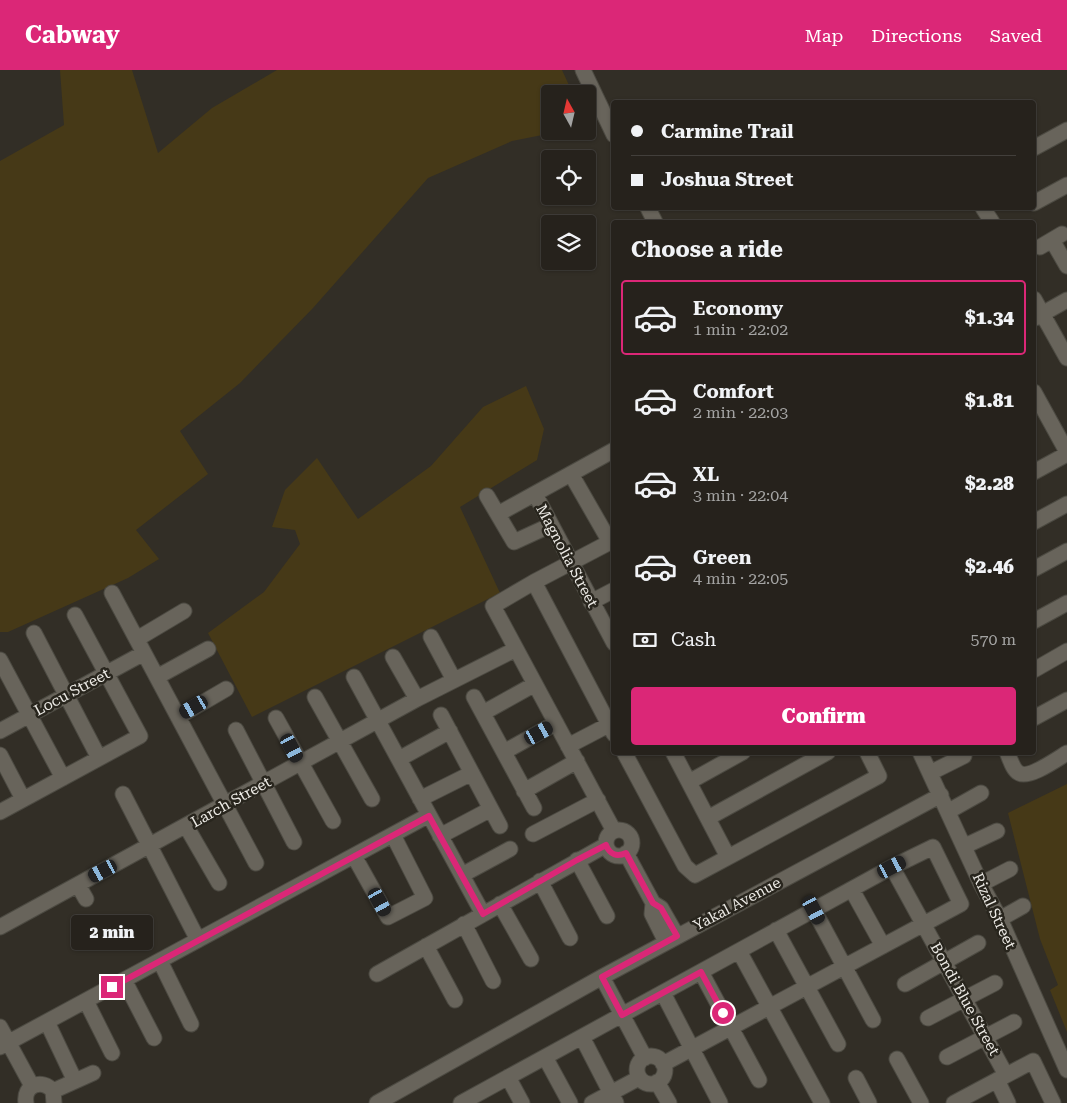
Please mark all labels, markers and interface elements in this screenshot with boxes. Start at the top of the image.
text: Cabway [25,21,120,49]
text: Map [805,25,843,46]
text: Directions [871,25,962,46]
text: Saved [990,25,1042,46]
north arrow [541,85,596,140]
map controls [541,85,596,270]
text: Carmine Trail [661,120,793,143]
button: locate [541,150,596,205]
text: Joshua Street [661,168,794,191]
button: layers [541,215,596,270]
text: Choose a ride [631,237,783,262]
icon: car [633,295,678,340]
text: Economy [693,297,783,320]
text: $1.34 [965,306,1014,329]
text: 1 min · 22:02 [693,320,788,339]
icon: car [633,378,678,423]
text: Comfort [693,380,774,403]
text: $1.81 [965,389,1014,412]
text: 2 min · 22:03 [693,403,788,422]
icon: car [633,461,678,506]
text: XL [693,463,719,486]
text: $2.28 [965,472,1014,495]
text: 3 min · 22:04 [693,486,788,505]
street label: Magnolia Street [532,501,602,611]
icon: car [633,544,678,589]
text: Green [693,546,751,569]
text: $2.46 [965,555,1014,578]
text: 4 min · 22:05 [693,569,788,588]
icon: cash [631,626,659,654]
text: Cash [671,628,716,651]
text: 570 m [970,630,1016,649]
street label: Locu Street [31,664,113,719]
button: Confirm [631,687,1016,745]
car [177,693,210,721]
car [522,719,555,747]
car [278,731,305,765]
street label: Larch Street [188,772,274,831]
car [875,854,908,880]
car [86,857,119,885]
street label: Rizal Street [969,870,1020,952]
street label: Yakal Avenue [690,873,784,935]
car [366,885,393,919]
car [800,893,827,927]
callout: 2 min [71,914,153,950]
text: 2 min [90,923,134,942]
street label: Bondi Blue Street [927,939,1004,1059]
route end [101,976,123,998]
route start [712,1002,734,1024]

